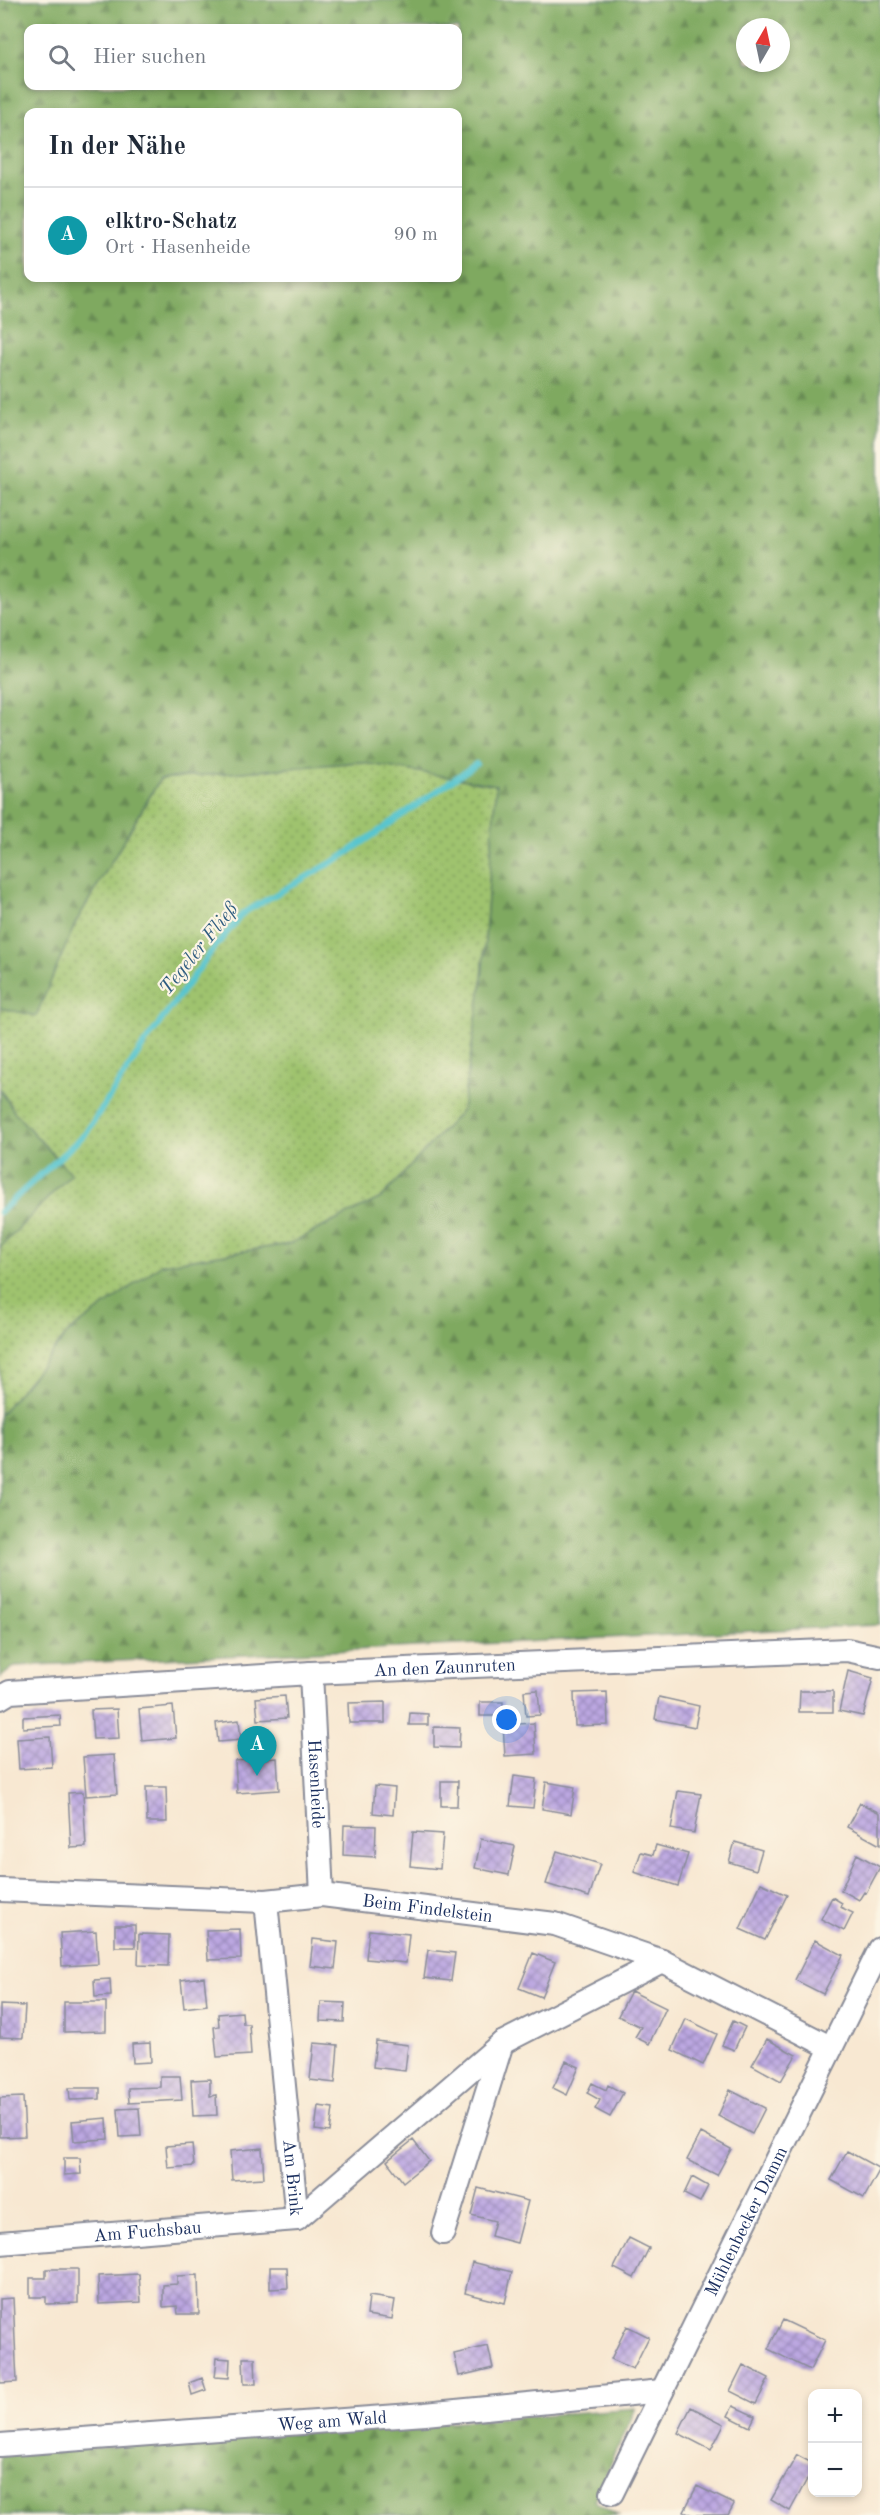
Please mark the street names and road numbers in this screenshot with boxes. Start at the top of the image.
street label: An den Zaunruten [373,1656,516,1680]
street label: Hasenheide [304,1739,327,1829]
street label: Beim Findelstein [361,1892,494,1926]
street label: Am Brink [279,2139,305,2217]
street label: Mühlenbecker Damm [702,2144,791,2299]
street label: Am Fuchsbau [93,2219,203,2245]
street label: Weg am Wald [277,2409,388,2435]

